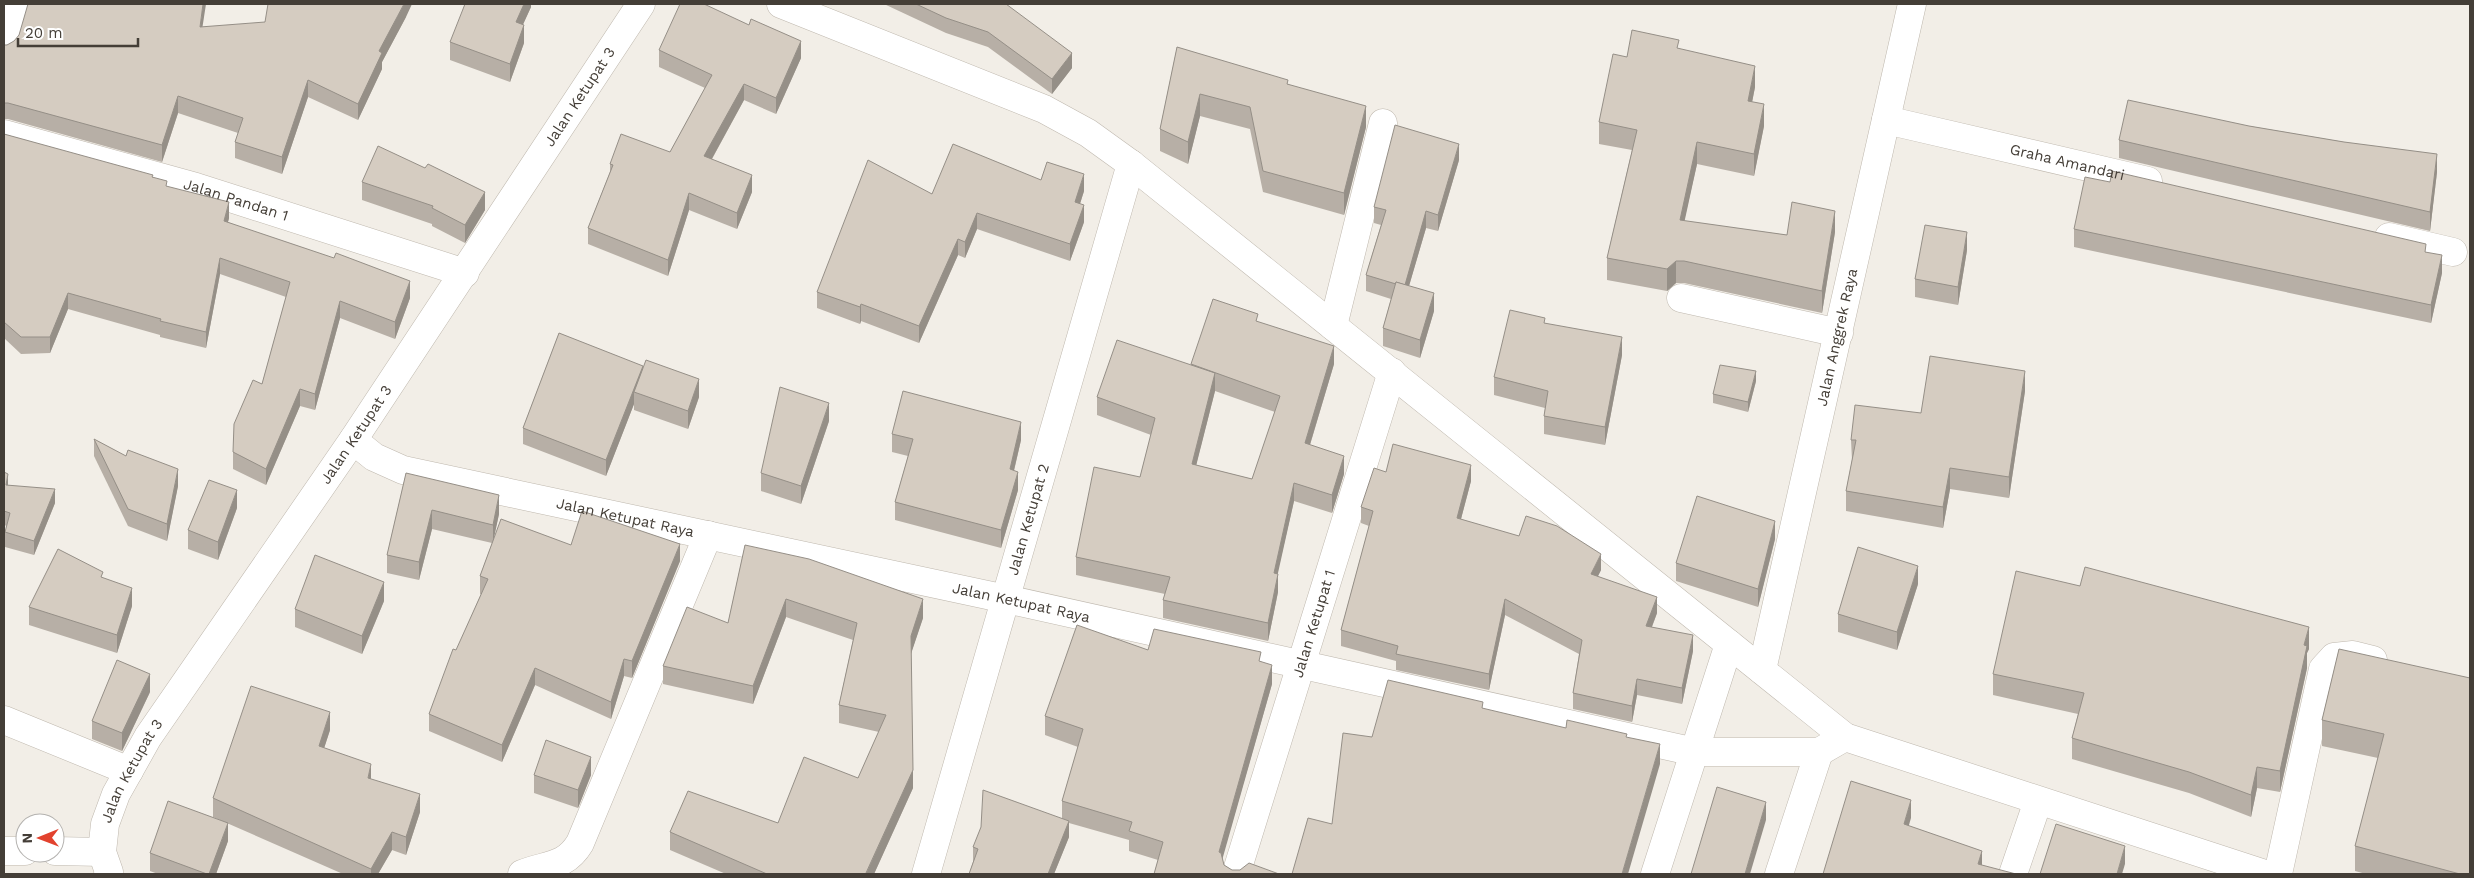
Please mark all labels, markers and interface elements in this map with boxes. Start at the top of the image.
scale bar [18,15,138,47]
text: 20 m [25,24,63,42]
street label: Jalan Ketupat 3 [540,44,619,150]
street label: Graha Amandari [2008,140,2126,184]
street label: Jalan Pandan 1 [181,175,291,225]
street label: Jalan Anggrek Raya [1813,266,1861,408]
street label: Jalan Ketupat 3 [316,382,396,487]
street label: Jalan Ketupat 2 [1004,462,1053,577]
street label: Jalan Ketupat Raya [555,494,696,541]
street label: Jalan Ketupat 1 [1289,568,1339,680]
street label: Jalan Ketupat Raya [951,579,1092,627]
street label: Jalan Ketupat 3 [97,716,167,825]
north arrow [15,813,65,863]
text: N [19,833,35,844]

